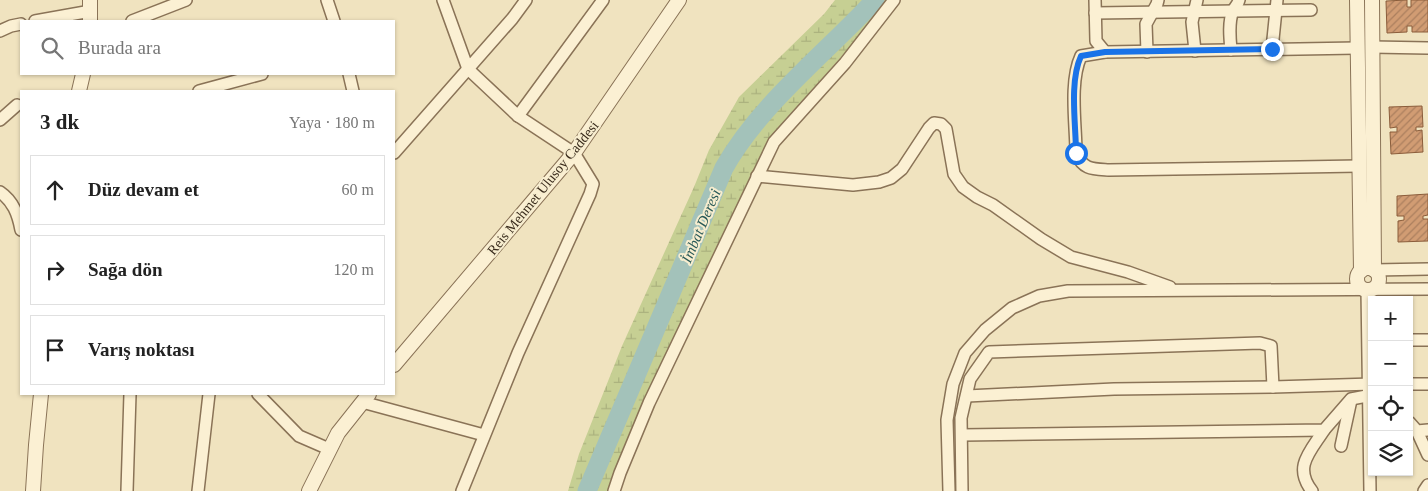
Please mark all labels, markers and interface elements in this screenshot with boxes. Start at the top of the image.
search box [20,20,395,75]
icon: search [38,34,66,62]
text: Burada ara [78,37,161,58]
route end [1261,38,1284,61]
text: 3 dk [40,110,79,134]
text: Yaya · 180 m [289,114,375,131]
street label: Reis Mehmet Ulusoy Caddesi [484,118,602,258]
route start [1065,142,1088,165]
icon: ahead [41,176,69,204]
text: Düz devam et [88,179,199,200]
text: 60 m [342,181,374,198]
water label: İmbat Deresi [678,187,724,266]
icon: right [41,256,69,284]
text: Sağa dön [88,259,162,280]
text: 120 m [334,261,374,278]
map controls [1368,296,1413,476]
button: + [1368,296,1413,341]
icon: arrive [41,336,69,364]
text: Varış noktası [88,339,194,360]
button: − [1368,341,1413,386]
button: locate [1368,386,1413,431]
button: layers [1368,431,1413,476]

